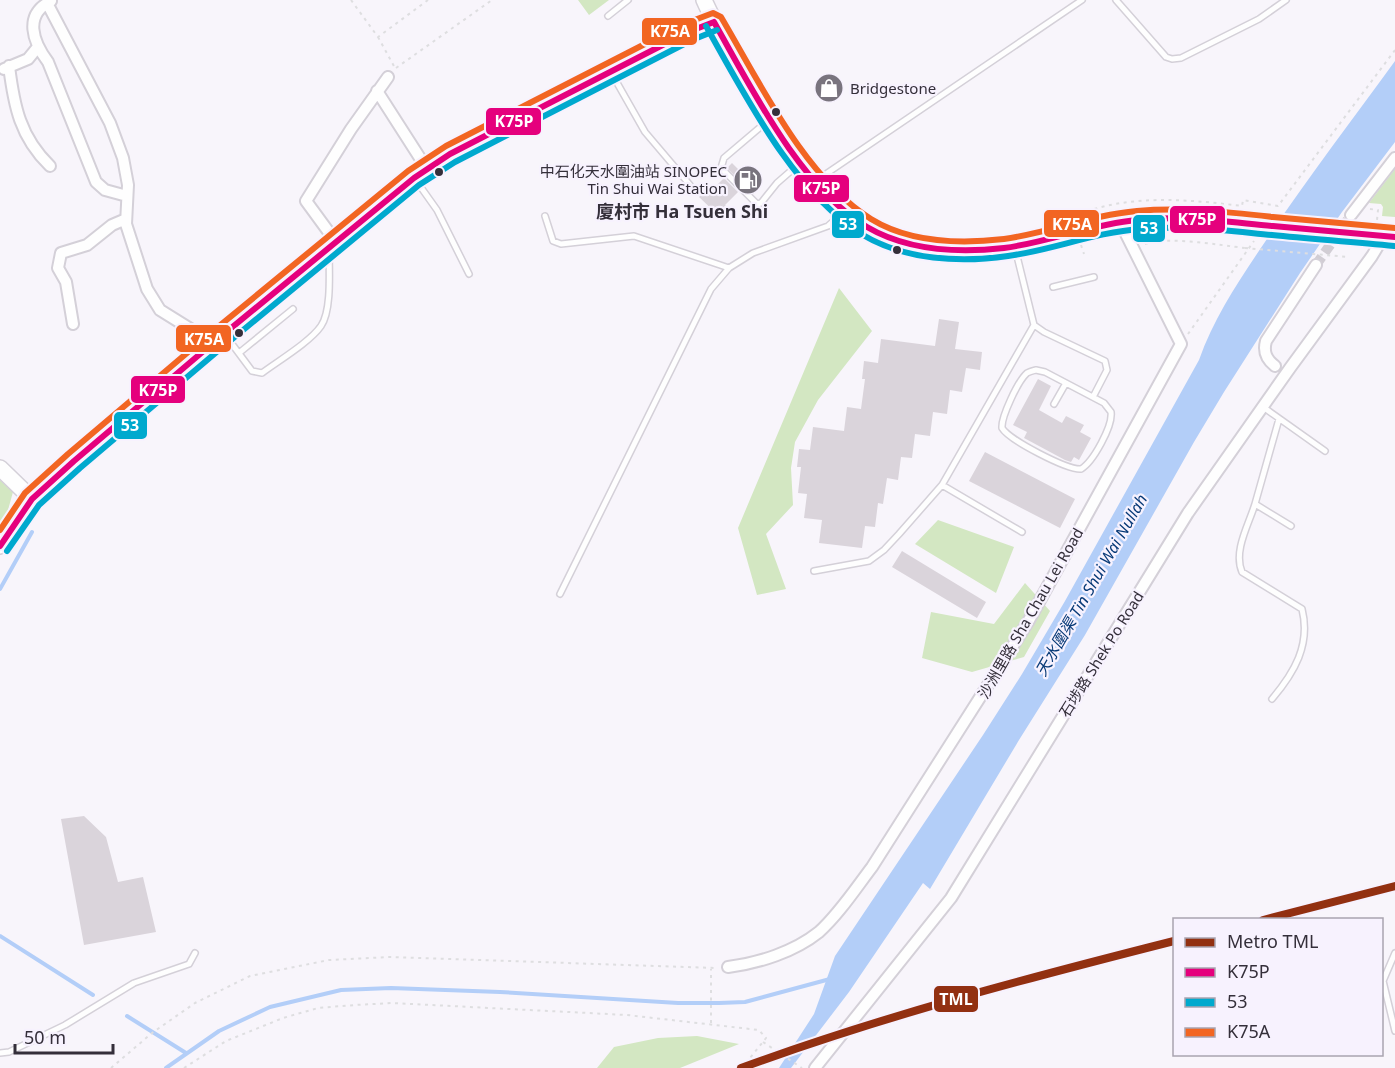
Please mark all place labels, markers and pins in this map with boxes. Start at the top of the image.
shop icon: Bridgestone [813,72,845,104]
place label: Bridgestone [850,78,936,98]
unlabelled marker [770,106,782,118]
place label: 中石化天水圍油站 SINOPEC Tin Shui Wai Station [540,161,728,198]
fuel station icon: 中石化天水圍油站 SINOPEC Tin Shui Wai Station [732,164,764,196]
unlabelled marker [433,166,445,178]
unlabelled marker [891,244,903,256]
unlabelled marker [233,327,245,339]

